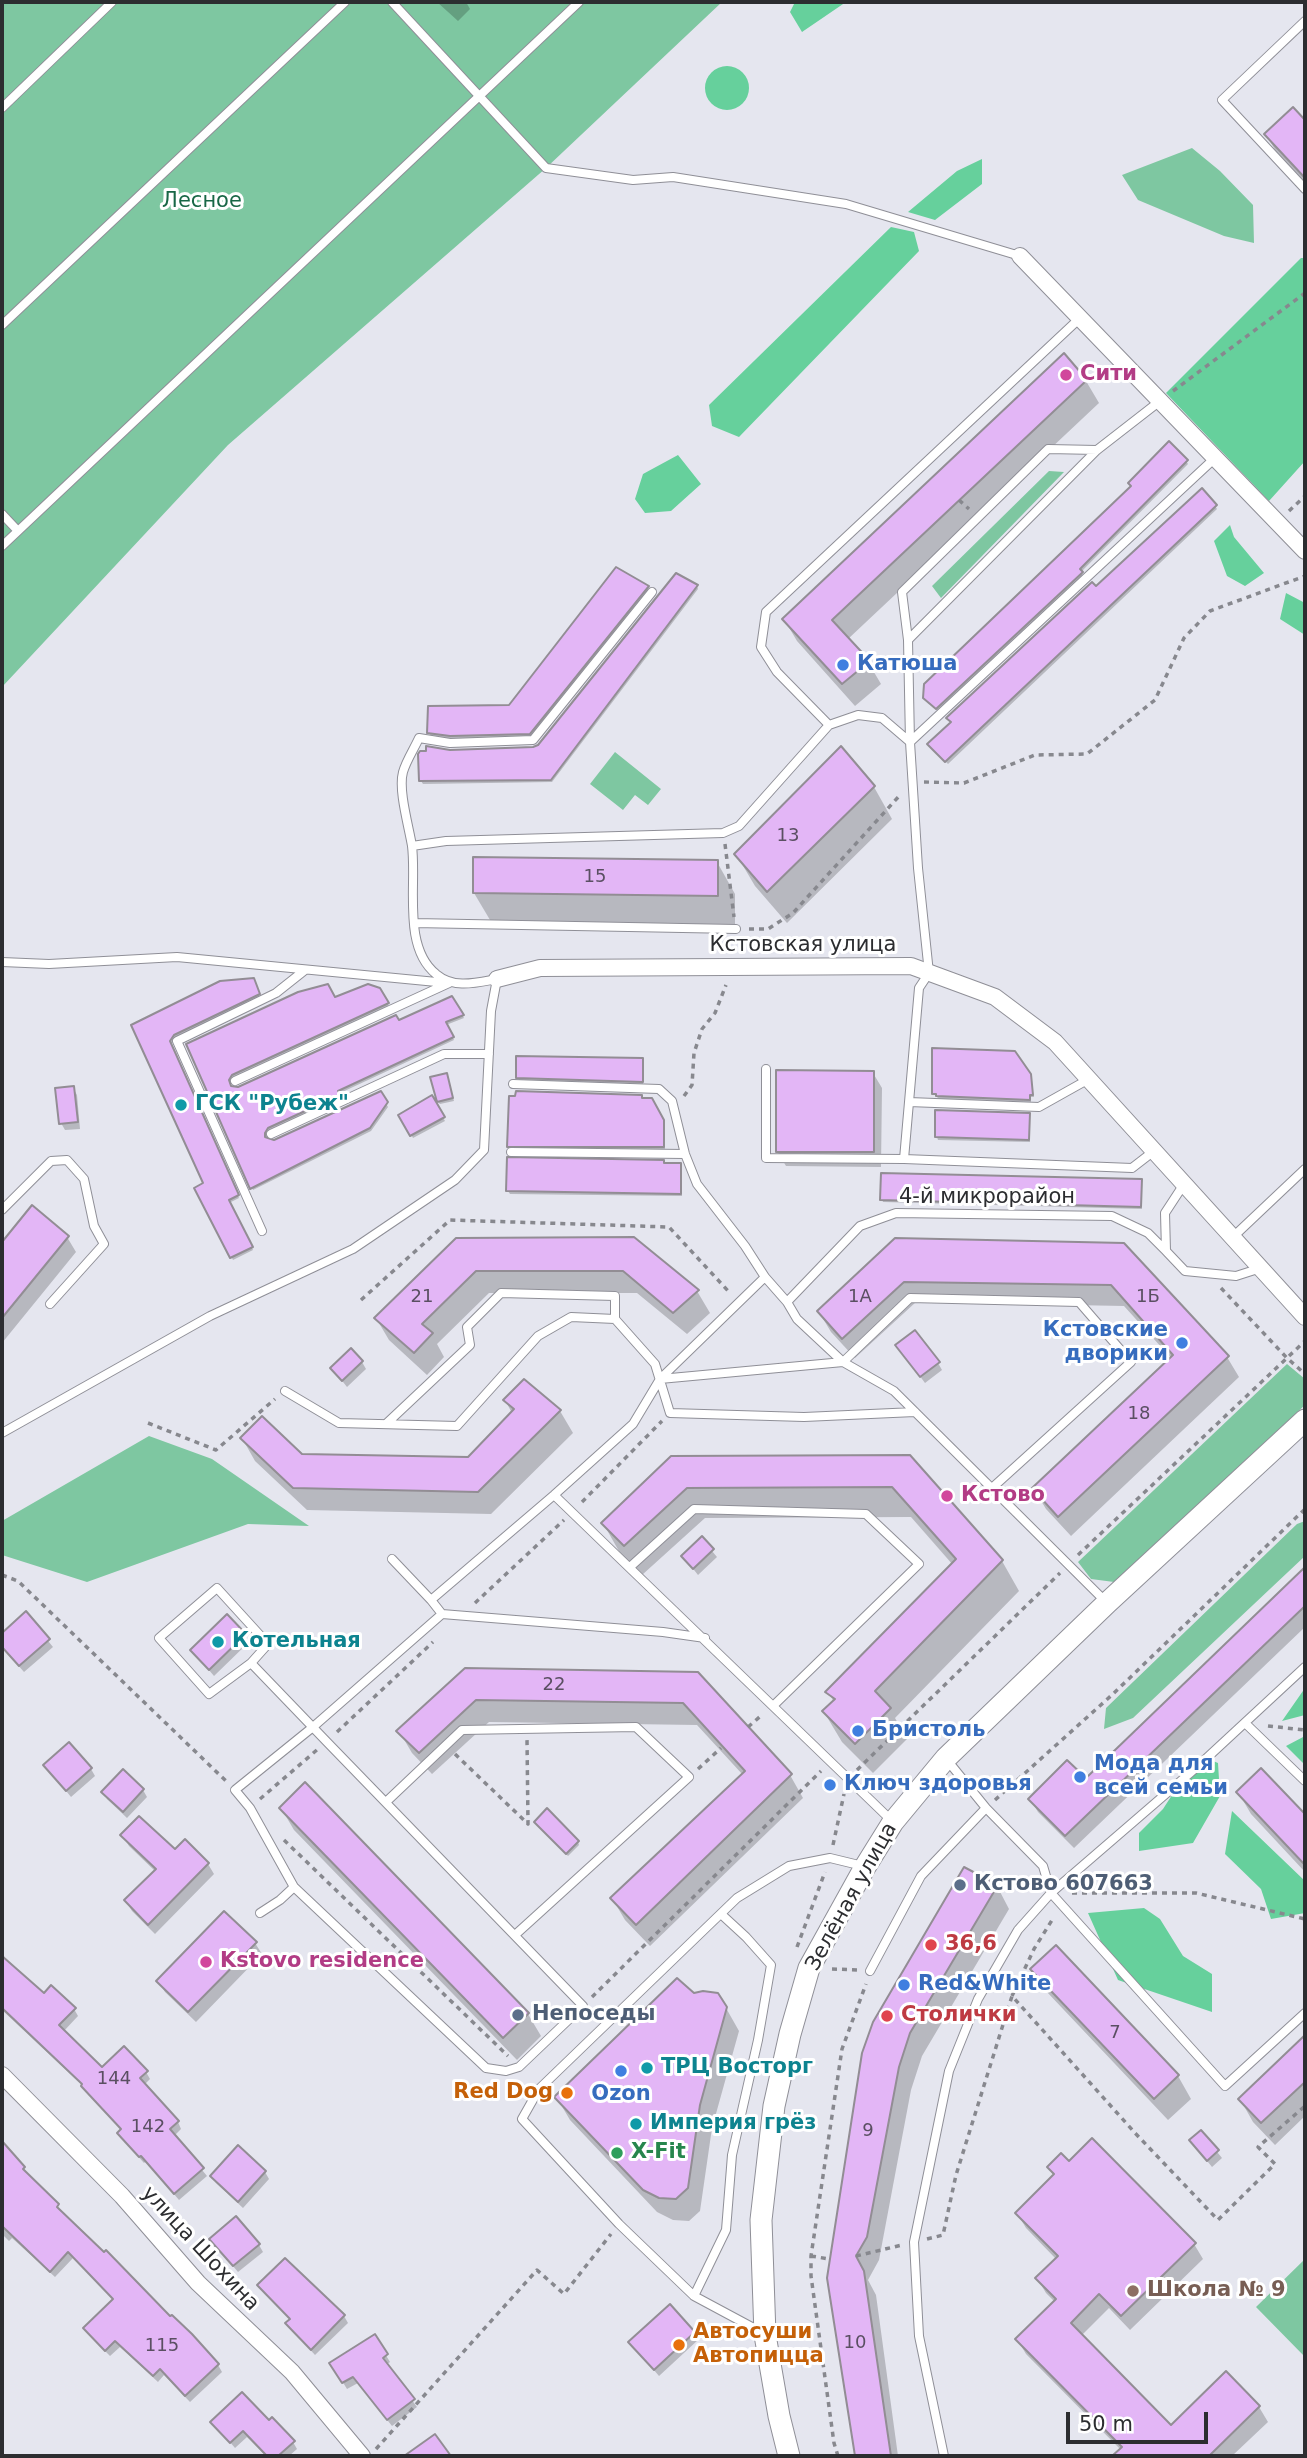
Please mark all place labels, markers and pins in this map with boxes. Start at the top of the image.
place label: Сити [1080,362,1137,388]
marker: Сити [1058,367,1074,383]
place label: Катюша [857,652,957,678]
marker: Катюша [835,657,851,673]
place label: ГСК "Рубеж" [195,1092,349,1118]
marker: ГСК "Рубеж" [173,1097,189,1113]
place label: Кстовские дворики [1043,1318,1168,1368]
marker: Кстовские дворики [1174,1335,1190,1351]
place label: Кстово [961,1483,1045,1509]
marker: Кстово [939,1488,955,1504]
place label: Котельная [232,1629,361,1655]
marker: Котельная [210,1634,226,1650]
place label: Бристоль [872,1718,985,1744]
marker: Бристоль [850,1723,866,1739]
place label: Мода для всей семьи [1094,1752,1228,1802]
marker: Мода для всей семьи [1072,1769,1088,1785]
place label: Ключ здоровья [844,1772,1032,1798]
marker: Ключ здоровья [822,1777,838,1793]
place label: Кстово 607663 [974,1872,1153,1898]
marker: Кстово 607663 [952,1877,968,1893]
place label: 36,6 [945,1932,997,1958]
marker: 36,6 [923,1937,939,1953]
place label: Kstovo residence [220,1949,424,1975]
marker: Kstovo residence [198,1954,214,1970]
place label: Red&White [918,1972,1051,1998]
marker: Red&White [896,1977,912,1993]
place label: Непоседы [532,2002,655,2028]
place label: Столички [901,2003,1016,2029]
marker: Непоседы [510,2007,526,2023]
marker: Столички [879,2008,895,2024]
place label: ТРЦ Восторг [661,2055,813,2081]
marker: ТРЦ Восторг [639,2060,655,2076]
marker: Ozon [613,2063,629,2079]
place label: Red Dog [453,2080,553,2106]
place label: Ozon [591,2082,651,2108]
marker: Red Dog [559,2085,575,2101]
place label: Империя грёз [650,2111,816,2137]
marker: Империя грёз [628,2116,644,2132]
place label: X-Fit [631,2140,686,2166]
marker: X-Fit [609,2145,625,2161]
place label: Школа № 9 [1147,2278,1286,2304]
marker: Школа № 9 [1125,2283,1141,2299]
place label: Автосуши Автопицца [693,2320,824,2370]
marker: Автосуши Автопицца [671,2337,687,2353]

